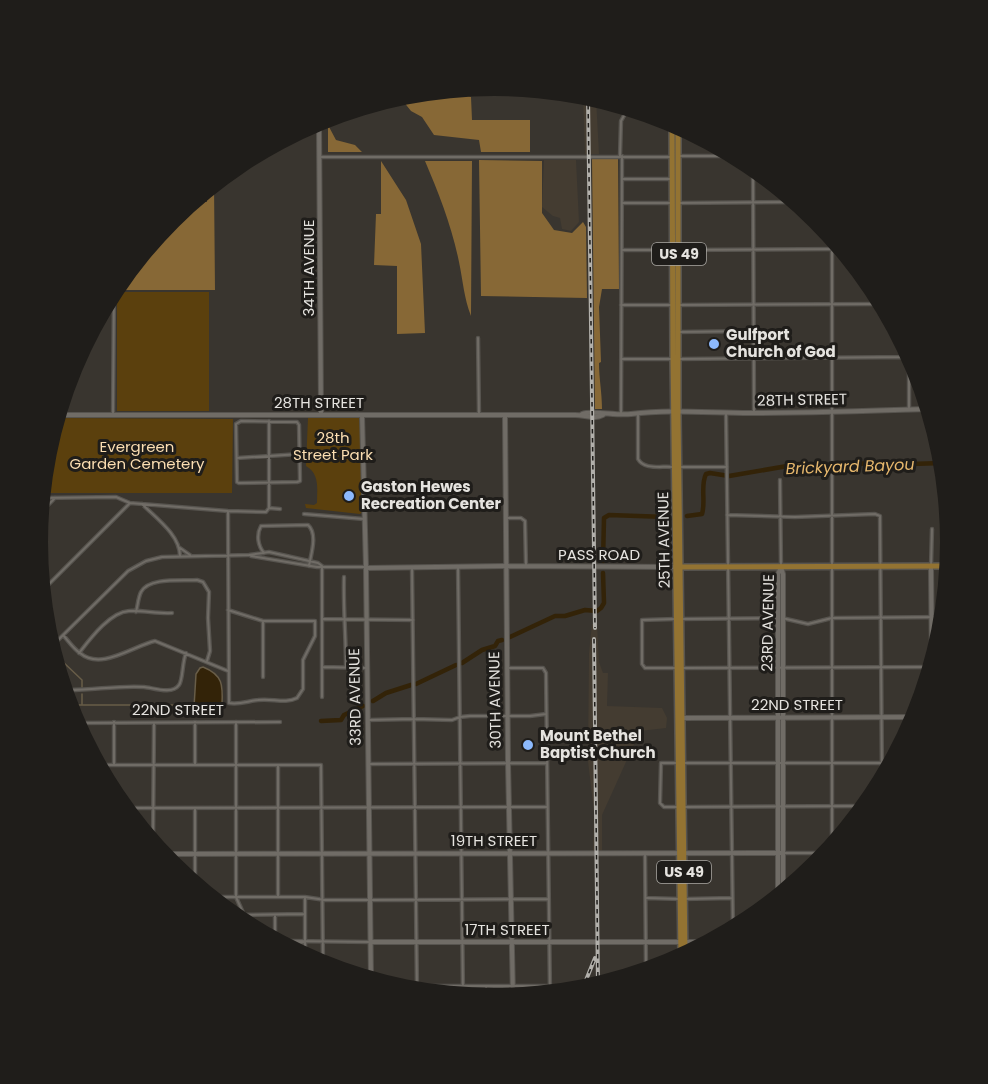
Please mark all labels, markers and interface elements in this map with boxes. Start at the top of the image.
street label: 34TH AVENUE [298,219,319,317]
road number: US 49 [652,243,706,265]
place label: Gulfport Church of God [726,324,836,362]
marker: Gulfport Church of God [707,337,721,351]
street label: 28TH STREET [757,388,847,411]
street label: 28TH STREET [274,392,364,413]
park label: 28th Street Park [293,427,373,465]
park label: Evergreen Garden Cemetery [70,436,205,474]
water label: Brickyard Bayou [785,453,915,480]
place label: Gaston Hewes Recreation Center [361,476,501,514]
marker: Gaston Hewes Recreation Center [342,489,356,503]
street label: 25TH AVENUE [652,491,675,589]
street label: PASS ROAD [558,544,640,565]
street label: 23RD AVENUE [756,574,779,672]
street label: 33RD AVENUE [343,648,366,746]
street label: 30TH AVENUE [483,651,506,749]
street label: 22ND STREET [751,694,843,715]
street label: 22ND STREET [132,699,224,720]
place label: Mount Bethel Baptist Church [540,725,656,763]
marker: Mount Bethel Baptist Church [521,738,535,752]
street label: 19TH STREET [451,830,537,851]
road number: US 49 [657,861,711,883]
street label: 17TH STREET [464,919,550,940]

